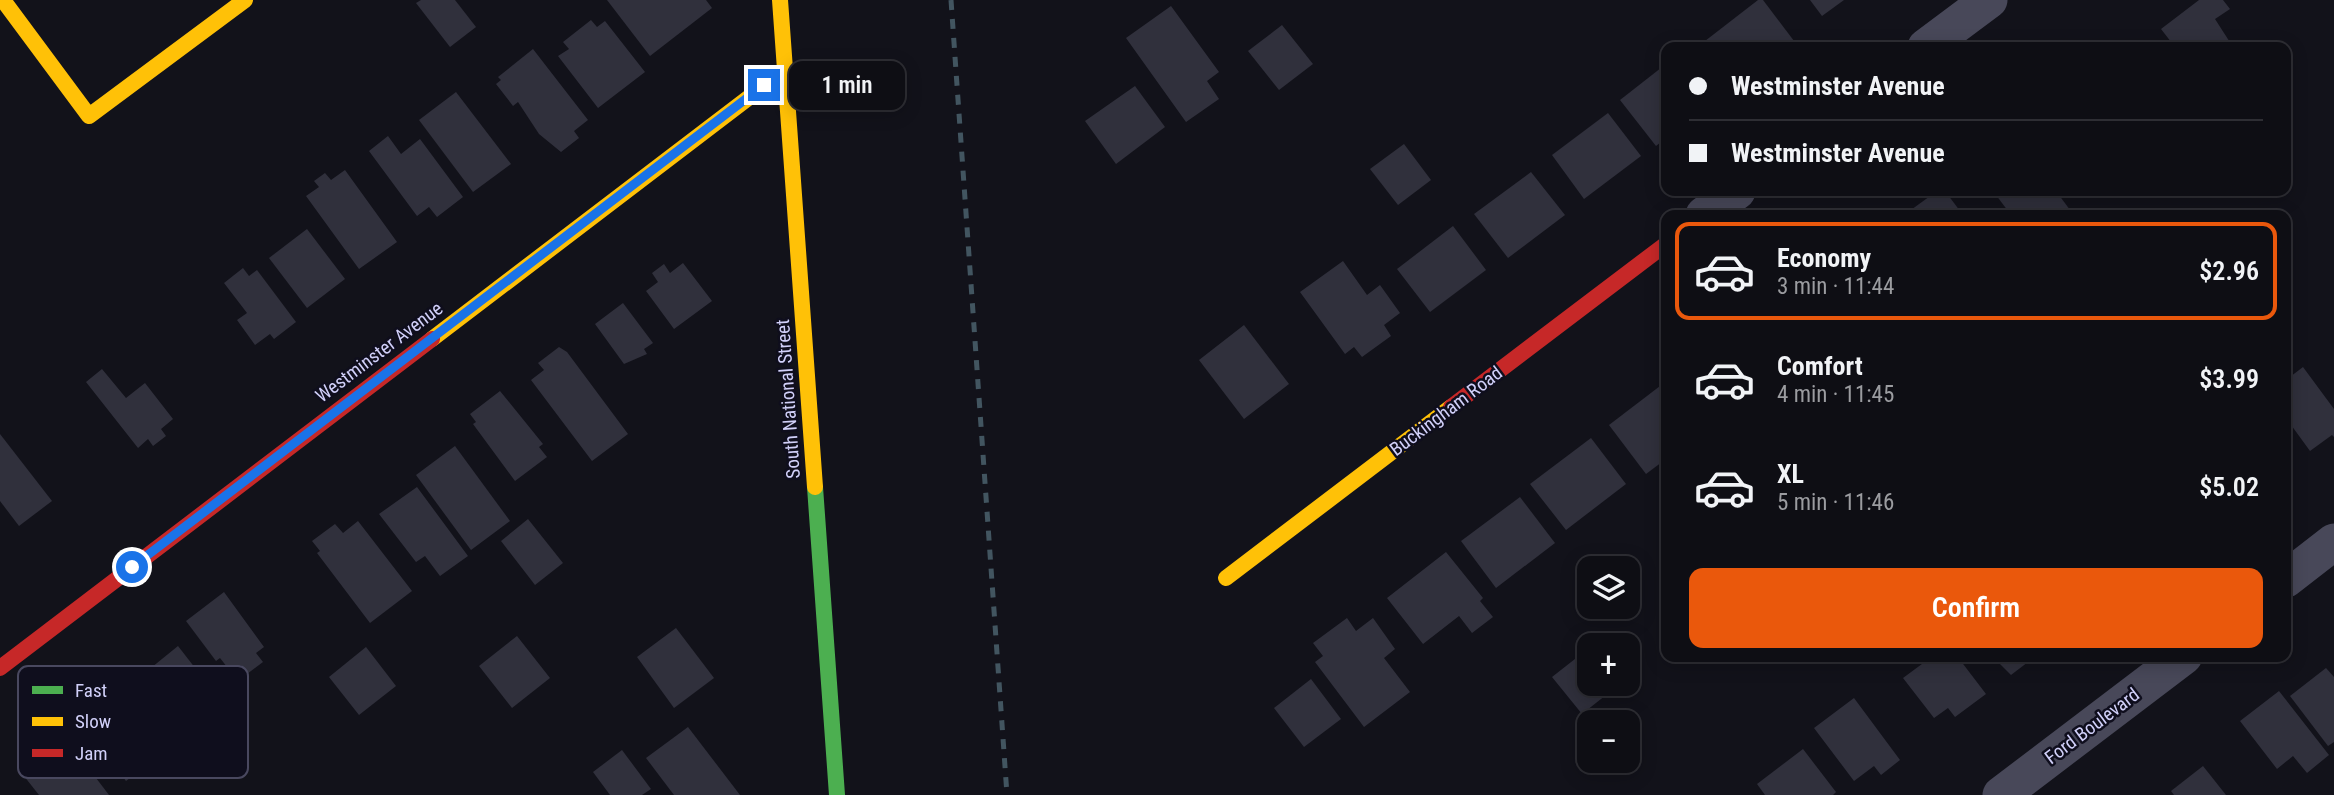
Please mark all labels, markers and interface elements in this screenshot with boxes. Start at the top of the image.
callout: 1 min [788,60,904,110]
route end [748,69,780,101]
text: Westminster Avenue [1731,71,1945,101]
text: 1 min [822,72,872,99]
text: Westminster Avenue [1731,138,1945,168]
icon: car [1693,240,1756,303]
text: Economy [1777,243,1871,273]
text: $2.96 [2199,256,2259,286]
text: 3 min · 11:44 [1777,273,1894,300]
street label: Westminster Avenue [311,297,447,407]
street label: South National Street [771,319,805,479]
icon: car [1693,348,1756,411]
text: Comfort [1777,351,1863,381]
street label: Buckingham Road [1385,361,1507,461]
text: $3.99 [2199,364,2259,394]
text: 4 min · 11:45 [1777,381,1894,408]
icon: car [1693,456,1756,519]
text: XL [1777,459,1804,489]
text: $5.02 [2199,472,2259,502]
text: 5 min · 11:46 [1777,489,1894,516]
route start [116,551,148,583]
map controls [1577,556,1640,773]
button: layers [1577,556,1640,619]
button: Confirm [1689,568,2263,648]
button: + [1577,633,1640,696]
legend [18,666,248,778]
text: Fast [75,679,107,702]
street label: Ford Boulevard [2040,683,2144,769]
text: Slow [75,710,111,733]
button: − [1577,710,1640,773]
text: Jam [75,742,108,765]

